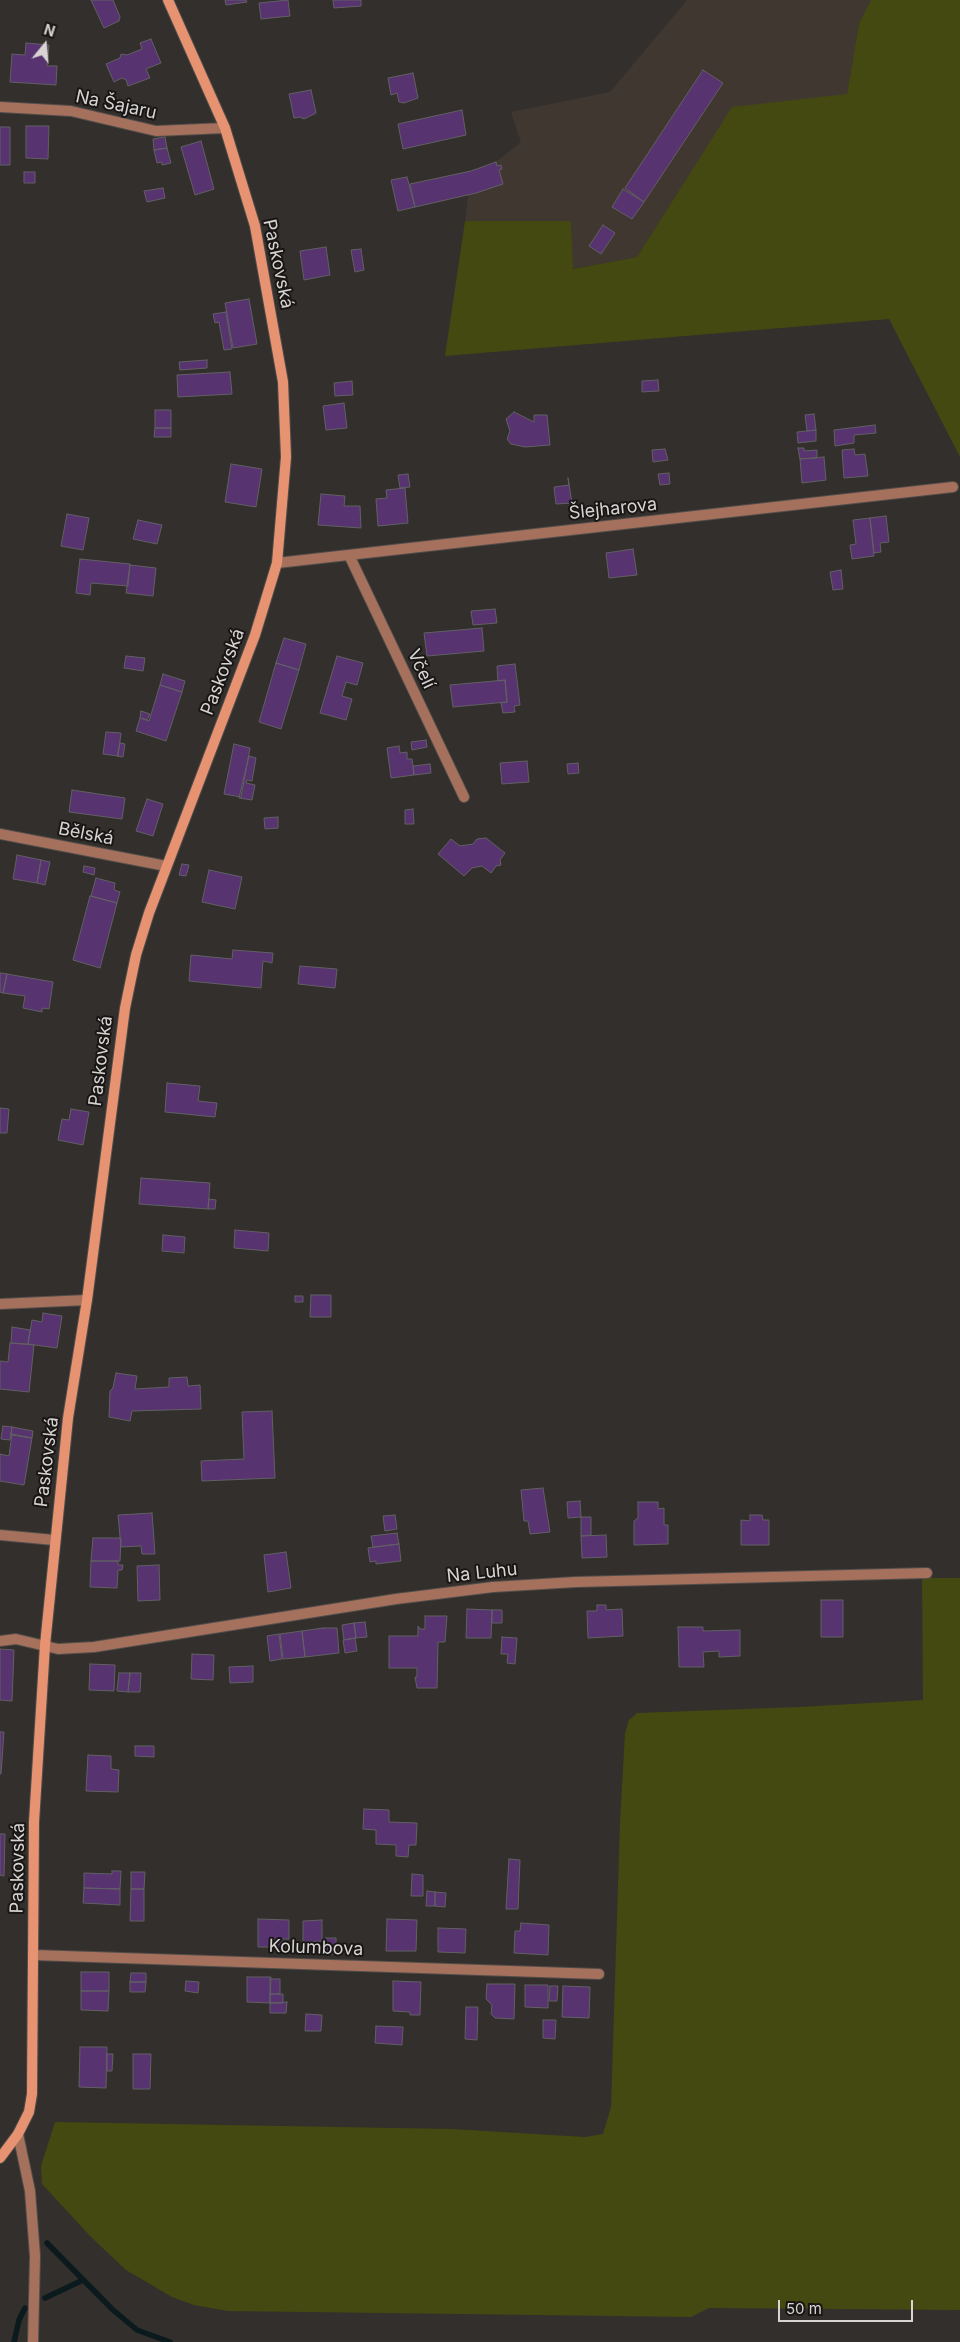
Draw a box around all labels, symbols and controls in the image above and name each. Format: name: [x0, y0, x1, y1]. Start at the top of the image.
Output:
north arrow: [20, 20, 70, 70]
text: N: [42, 20, 57, 40]
street label: Na Šajaru: [74, 86, 158, 124]
street label: Paskovská: [258, 217, 298, 311]
street label: Šlejharova: [568, 494, 658, 524]
street label: Paskovská: [197, 626, 249, 718]
street label: Včelí: [403, 646, 439, 692]
street label: Bělská: [56, 818, 116, 850]
street label: Paskovská: [85, 1015, 117, 1107]
street label: Paskovská: [31, 1416, 63, 1508]
street label: Na Luhu: [446, 1559, 518, 1587]
street label: Paskovská: [6, 1823, 30, 1913]
street label: Kolumbova: [268, 1936, 364, 1960]
scale bar: [780, 2290, 915, 2322]
text: 50 m: [786, 2299, 822, 2318]

